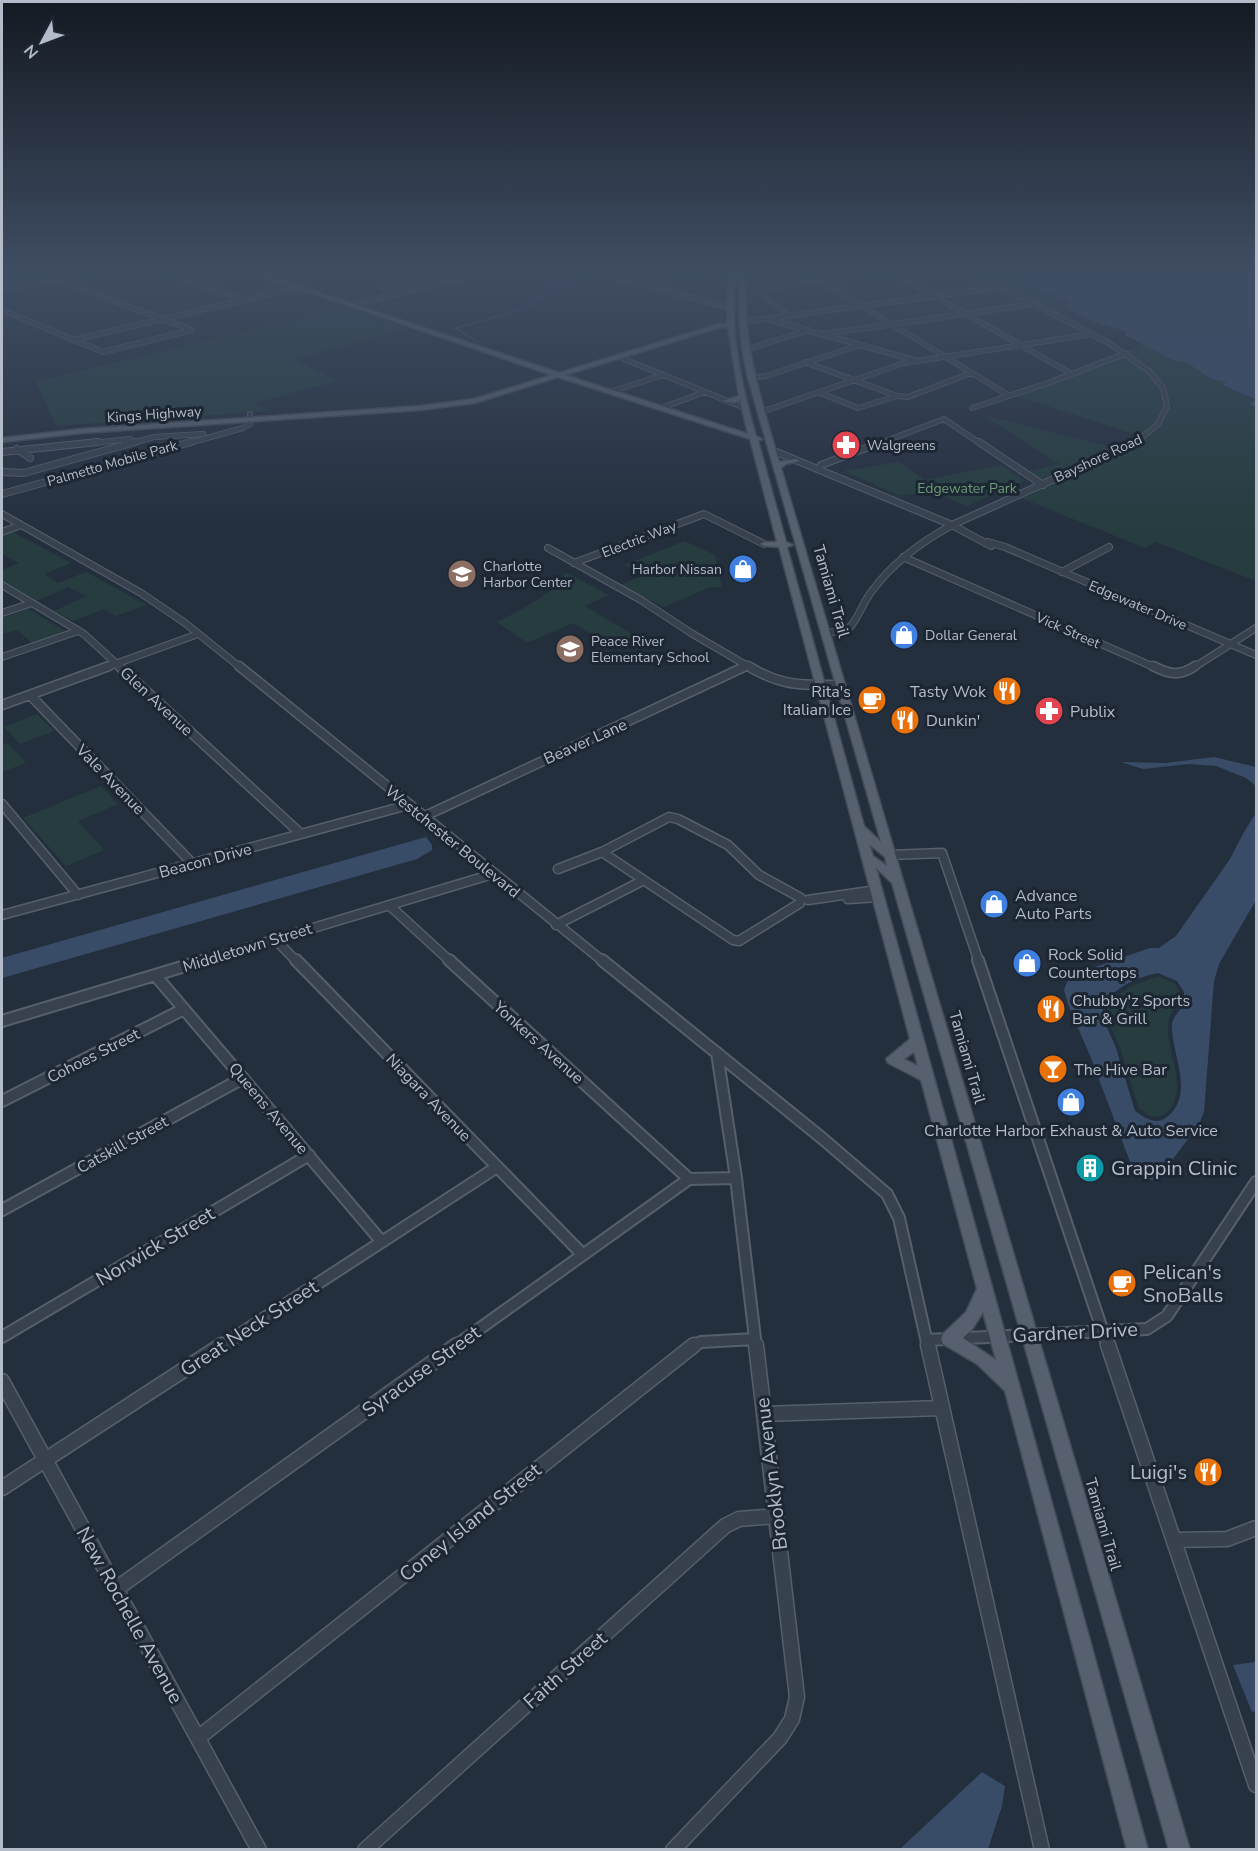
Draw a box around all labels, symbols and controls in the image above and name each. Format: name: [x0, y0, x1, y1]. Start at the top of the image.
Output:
north arrow: [12, 12, 72, 72]
text: N: [19, 39, 44, 63]
street label: Kings Highway: [106, 402, 203, 427]
pharmacy icon: Walgreens: [830, 429, 862, 461]
street label: Bayshore Road: [1051, 430, 1145, 487]
street label: Palmetto Mobile Park: [45, 436, 180, 491]
place label: Walgreens: [867, 436, 936, 455]
park label: Edgewater Park: [917, 479, 1018, 498]
street label: Electric Way: [599, 516, 680, 562]
street label: Tamiami Trail: [807, 542, 855, 640]
shop icon: Harbor Nissan: [727, 553, 759, 585]
place label: Charlotte Harbor Center: [483, 557, 572, 592]
school or university icon: Charlotte Harbor Center: [446, 558, 478, 590]
place label: Harbor Nissan: [632, 560, 722, 579]
street label: Edgewater Drive: [1086, 576, 1190, 635]
street label: Vick Street: [1032, 608, 1103, 653]
shop icon: Dollar General: [888, 619, 920, 651]
place label: Dollar General: [925, 626, 1018, 645]
place label: Peace River Elementary School: [591, 632, 710, 667]
school or university icon: Peace River Elementary School: [554, 633, 586, 665]
street label: Glen Avenue: [115, 662, 198, 741]
restaurant icon: Tasty Wok: [991, 675, 1023, 707]
place label: Rita's Italian Ice: [783, 681, 851, 721]
place label: Tasty Wok: [910, 681, 987, 703]
cafe icon: Rita's Italian Ice: [856, 684, 888, 716]
pharmacy icon: Publix: [1033, 695, 1065, 727]
place label: Publix: [1070, 701, 1116, 723]
restaurant icon: Dunkin': [889, 704, 921, 736]
place label: Dunkin': [926, 710, 980, 732]
street label: Beaver Lane: [540, 714, 631, 770]
street label: Vale Avenue: [70, 739, 150, 820]
street label: Westchester Boulevard: [380, 780, 525, 903]
street label: Beacon Drive: [156, 838, 254, 884]
place label: Advance Auto Parts: [1015, 885, 1092, 925]
shop icon: Advance Auto Parts: [978, 888, 1010, 920]
street label: Middletown Street: [180, 918, 315, 978]
place label: Rock Solid Countertops: [1048, 944, 1137, 984]
shop icon: Rock Solid Countertops: [1011, 947, 1043, 979]
place label: Chubby'z Sports Bar & Grill: [1072, 990, 1190, 1030]
restaurant icon: Chubby'z Sports Bar & Grill: [1035, 993, 1067, 1025]
street label: Yonkers Avenue: [488, 996, 588, 1089]
street label: Tamiami Trail: [943, 1008, 991, 1106]
street label: Cohoes Street: [43, 1023, 144, 1089]
street label: Niagara Avenue: [381, 1049, 476, 1147]
bar icon: The Hive Bar: [1037, 1053, 1069, 1085]
street label: Queens Avenue: [223, 1058, 313, 1159]
place label: The Hive Bar: [1074, 1059, 1167, 1081]
shop icon: Charlotte Harbor Exhaust & Auto Service: [1055, 1086, 1087, 1118]
street label: Catskill Street: [73, 1111, 172, 1179]
place label: Charlotte Harbor Exhaust & Auto Service: [924, 1120, 1218, 1142]
building icon: Grappin Clinic: [1074, 1152, 1106, 1184]
place label: Grappin Clinic: [1111, 1155, 1237, 1182]
street label: Norwick Street: [91, 1200, 221, 1293]
place label: Pelican's SnoBalls: [1143, 1259, 1223, 1309]
cafe icon: Pelican's SnoBalls: [1106, 1267, 1138, 1299]
street label: Great Neck Street: [175, 1273, 324, 1383]
street label: Gardner Drive: [1012, 1316, 1138, 1349]
street label: Syracuse Street: [357, 1319, 487, 1424]
street label: Brooklyn Avenue: [749, 1396, 794, 1552]
street label: Coney Island Street: [394, 1456, 548, 1588]
restaurant icon: Luigi's: [1192, 1456, 1224, 1488]
place label: Luigi's: [1130, 1459, 1187, 1486]
street label: Tamiami Trail: [1079, 1475, 1127, 1573]
street label: New Rochelle Avenue: [70, 1522, 189, 1709]
street label: Faith Street: [518, 1625, 614, 1715]

